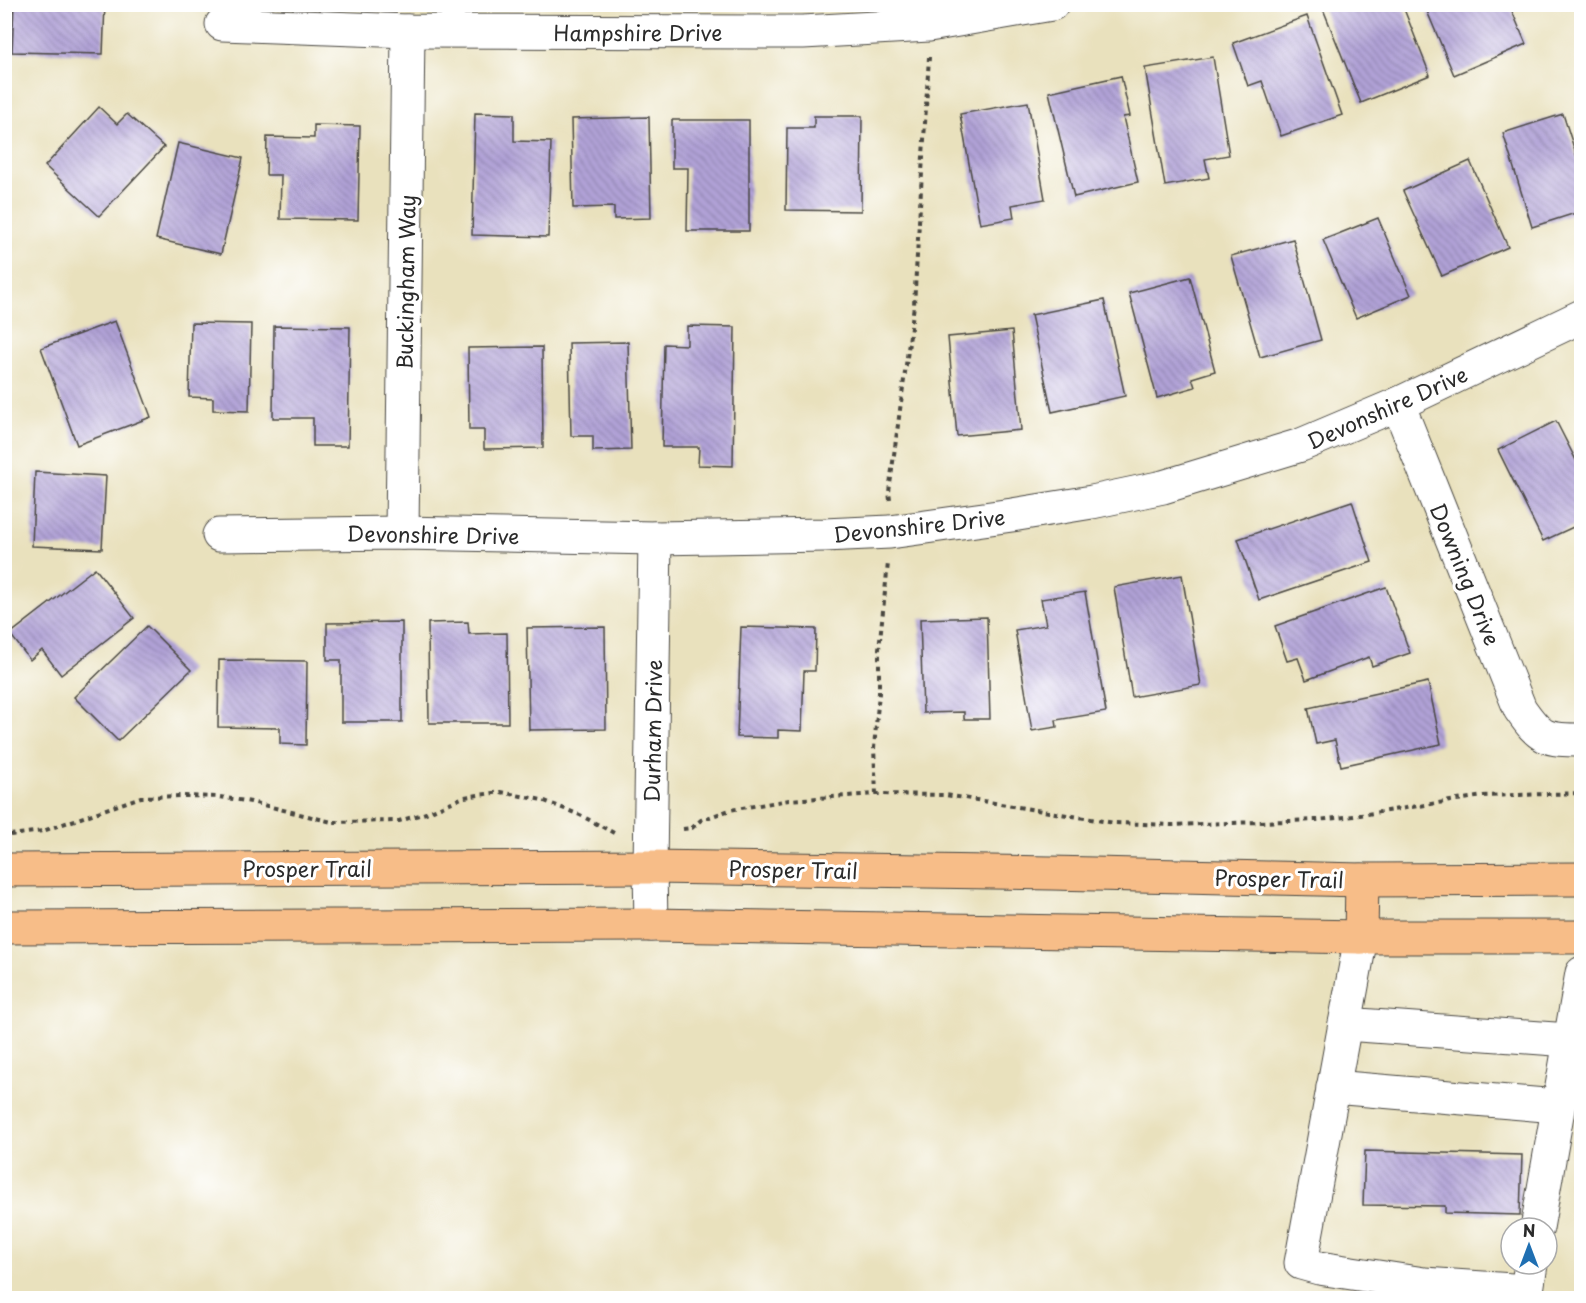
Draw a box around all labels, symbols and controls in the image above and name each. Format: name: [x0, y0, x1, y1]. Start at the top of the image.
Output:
street label: Hampshire Drive: [554, 16, 722, 48]
street label: Buckingham Way: [387, 194, 423, 370]
street label: Devonshire Drive: [1302, 357, 1472, 457]
street label: Downing Drive: [1423, 498, 1509, 650]
street label: Devonshire Drive: [832, 500, 1006, 550]
street label: Devonshire Drive: [346, 516, 520, 552]
street label: Durham Drive: [635, 659, 669, 803]
street label: Prosper Trail: [242, 852, 372, 884]
street label: Prosper Trail: [728, 852, 858, 886]
street label: Prosper Trail: [1214, 861, 1344, 895]
north arrow: [1499, 1216, 1559, 1276]
text: N: [1523, 1218, 1535, 1242]

